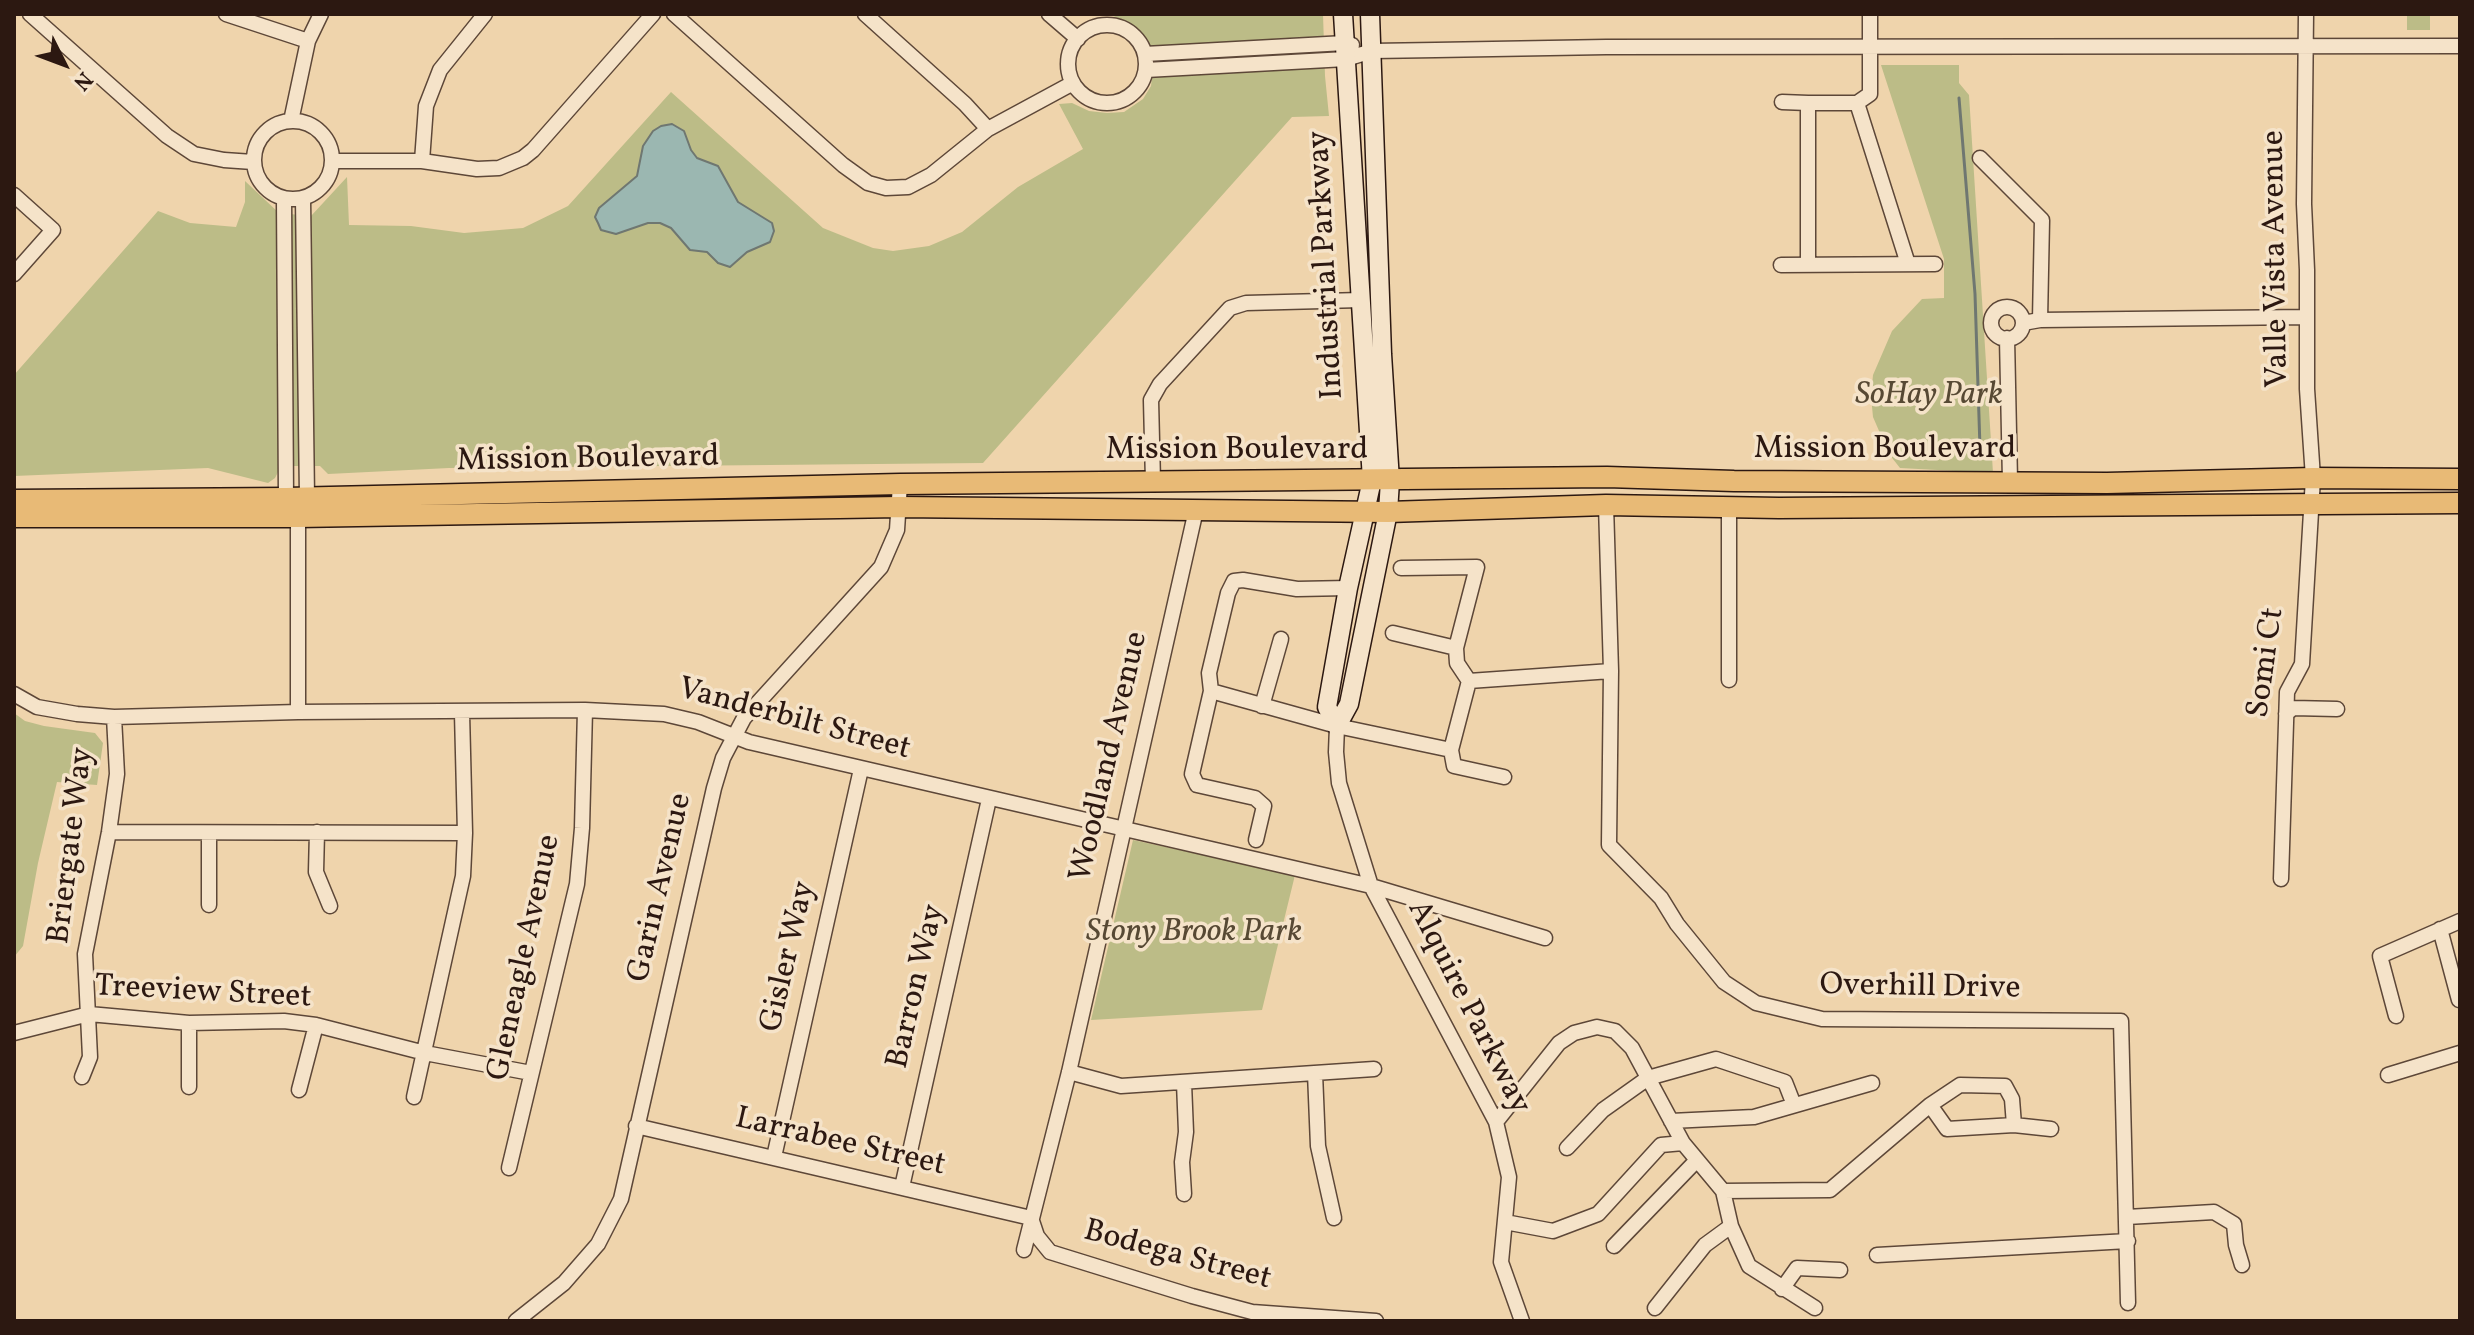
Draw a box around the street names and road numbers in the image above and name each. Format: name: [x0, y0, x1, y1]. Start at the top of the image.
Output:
street label: Industrial Parkway: [1302, 130, 1354, 400]
street label: Valle Vista Avenue: [2257, 130, 2299, 388]
street label: Mission Boulevard: [1754, 432, 2016, 470]
street label: Mission Boulevard: [1106, 433, 1368, 471]
street label: Mission Boulevard: [456, 440, 720, 482]
street label: Somi Ct: [2241, 605, 2295, 721]
street label: Woodland Avenue: [1064, 628, 1158, 886]
street label: Vanderbilt Street: [674, 672, 914, 770]
street label: Briergate Way: [42, 745, 104, 947]
street label: Garin Avenue: [622, 790, 702, 986]
street label: Gleneagle Avenue: [481, 831, 571, 1085]
street label: Gisler Way: [754, 878, 826, 1036]
street label: Alquire Parkway: [1397, 895, 1537, 1121]
street label: Barron Way: [880, 901, 956, 1073]
street label: Overhill Drive: [1819, 968, 2021, 1010]
street label: Treeview Street: [94, 969, 312, 1019]
street label: Larrabee Street: [731, 1101, 949, 1187]
street label: Bodega Street: [1079, 1214, 1275, 1300]

